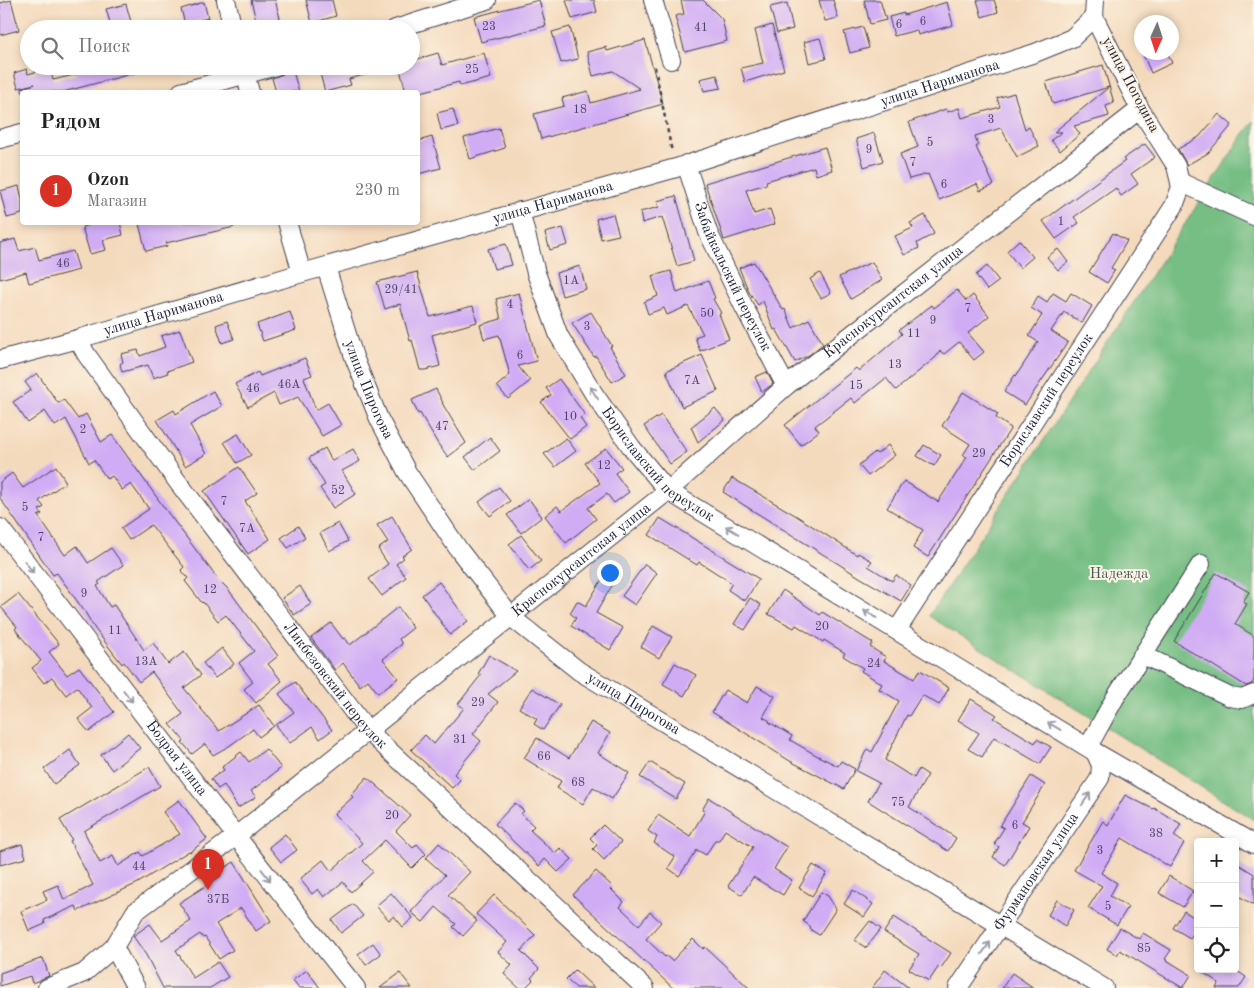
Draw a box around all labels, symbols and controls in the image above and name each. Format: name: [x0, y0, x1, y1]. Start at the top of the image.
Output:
north arrow: [1134, 15, 1179, 60]
house number: 6: [920, 16, 927, 28]
house number: 6: [896, 19, 903, 31]
search box: [20, 20, 420, 75]
house number: 23: [482, 21, 496, 33]
house number: 41: [694, 22, 708, 34]
icon: search: [38, 34, 66, 62]
street label: улица Погодина: [1099, 35, 1162, 136]
text: Поиск: [78, 38, 130, 57]
street label: улица Нариманова: [879, 57, 1002, 109]
house number: 25: [465, 63, 479, 76]
house number: 18: [573, 104, 587, 116]
text: Рядом: [40, 112, 101, 133]
house number: 3: [988, 114, 994, 126]
house number: 5: [927, 136, 934, 149]
house number: 9: [866, 144, 872, 156]
house number: 7: [910, 157, 916, 169]
text: Ozon: [87, 171, 129, 190]
street label: улица Нариманова: [491, 178, 615, 227]
house number: 6: [941, 179, 948, 191]
text: 1: [51, 183, 61, 199]
text: 230 m: [355, 183, 400, 199]
text: Магазин: [87, 194, 147, 210]
street label: Забайкальский переулок: [691, 200, 774, 354]
house number: 1: [1058, 216, 1064, 228]
street label: Краснокурсантская улица: [821, 242, 967, 361]
house number: 46: [56, 258, 70, 270]
house number: 1А: [563, 275, 579, 287]
house number: 29/41: [384, 284, 418, 296]
street label: улица Нариманова: [102, 289, 226, 339]
house number: 4: [507, 299, 514, 311]
house number: 7: [965, 303, 971, 315]
house number: 50: [700, 307, 714, 320]
house number: 9: [930, 315, 936, 327]
house number: 3: [584, 321, 590, 333]
house number: 11: [907, 328, 921, 340]
street label: Бориславский переулок: [998, 331, 1096, 470]
street label: улица Пирогова: [342, 338, 396, 442]
house number: 6: [517, 350, 524, 362]
house number: 13: [888, 359, 902, 371]
house number: 7А: [684, 375, 700, 387]
house number: 46А: [277, 379, 301, 391]
house number: 15: [849, 379, 863, 392]
house number: 46: [246, 383, 260, 395]
one-way arrow: [588, 386, 599, 400]
street label: Бориславский переулок: [598, 404, 717, 525]
house number: 10: [563, 411, 577, 423]
house number: 47: [435, 421, 449, 433]
house number: 2: [80, 424, 86, 436]
house number: 29: [972, 448, 986, 460]
house number: 12: [597, 460, 611, 472]
house number: 52: [331, 484, 345, 497]
house number: 7: [221, 496, 227, 508]
street label: Краснокурсантская улица: [509, 500, 654, 620]
house number: 5: [22, 501, 29, 514]
house number: 7А: [239, 523, 255, 535]
one-way arrow: [725, 524, 739, 534]
house number: 7: [38, 532, 44, 544]
one-way arrow: [24, 560, 35, 573]
your location: [597, 560, 623, 586]
park label: Надежда: [1089, 567, 1149, 582]
house number: 12: [203, 584, 217, 596]
house number: 9: [81, 588, 87, 600]
one-way arrow: [864, 609, 878, 619]
street label: Ликбезовский переулок: [281, 620, 390, 752]
house number: 20: [815, 621, 829, 633]
house number: 11: [108, 625, 122, 637]
house number: 13А: [134, 656, 158, 668]
house number: 24: [867, 658, 881, 670]
street label: улица Пирогова: [584, 670, 683, 738]
one-way arrow: [123, 689, 134, 702]
house number: 29: [471, 697, 485, 709]
street label: Бодрая улица: [143, 718, 210, 799]
one-way arrow: [1047, 721, 1061, 731]
house number: 31: [453, 734, 467, 746]
house number: 66: [537, 751, 551, 763]
house number: 68: [571, 777, 585, 789]
one-way arrow: [1081, 792, 1091, 806]
house number: 75: [891, 796, 905, 809]
house number: 20: [385, 810, 399, 822]
street label: Фурмановская улица: [991, 810, 1082, 934]
house number: 6: [1012, 820, 1019, 832]
house number: 38: [1149, 828, 1163, 840]
map controls: [1194, 838, 1239, 973]
button: +: [1194, 838, 1239, 883]
house number: 3: [1097, 845, 1103, 857]
pin: 1: [192, 849, 224, 890]
house number: 44: [132, 861, 146, 873]
one-way arrow: [261, 868, 272, 881]
button: −: [1194, 883, 1239, 928]
house number: 37Б: [207, 894, 229, 906]
house number: 5: [1105, 900, 1112, 913]
button: locate: [1194, 928, 1239, 973]
one-way arrow: [981, 941, 991, 955]
house number: 85: [1137, 942, 1151, 955]

